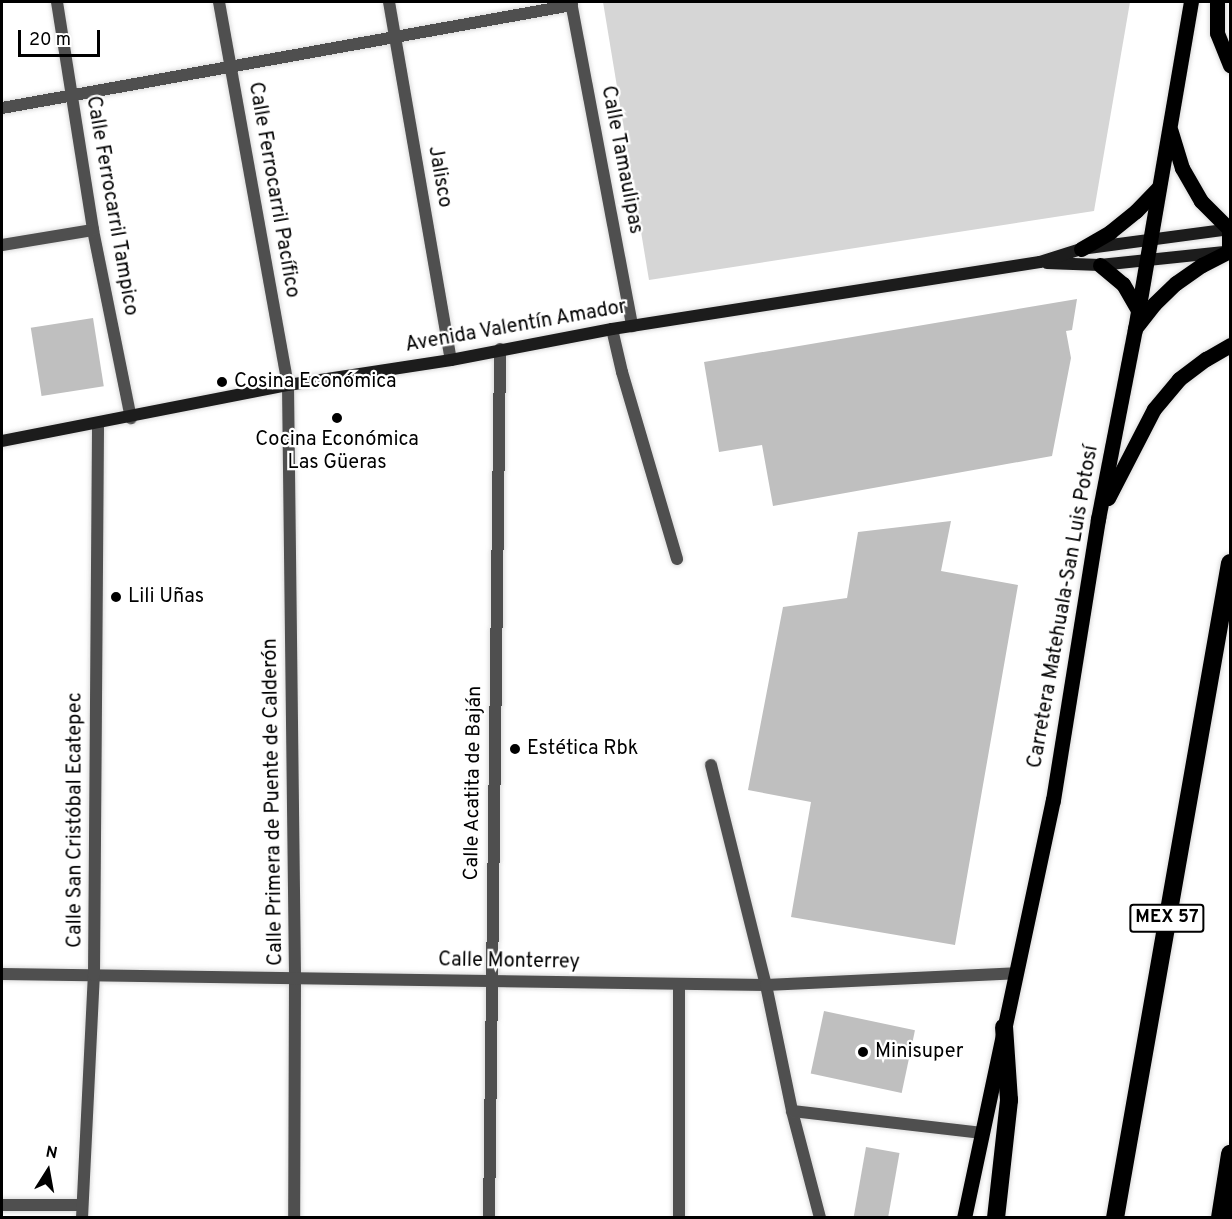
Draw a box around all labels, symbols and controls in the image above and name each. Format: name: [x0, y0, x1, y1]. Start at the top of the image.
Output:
scale bar: [21, 18, 104, 56]
text: 20 m: [29, 29, 71, 52]
street label: Calle Ferrocarril Pacífico: [242, 80, 304, 300]
street label: Calle Tamaulipas: [595, 84, 647, 236]
street label: Calle Ferrocarril Tampico: [80, 94, 142, 318]
street label: Jalisco: [422, 144, 456, 210]
street label: Avenida Valentín Amador: [403, 296, 629, 358]
place label: Cosina Económica: [234, 370, 397, 394]
marker: Cosina Económica: [215, 375, 229, 389]
marker: Cocina Económica Las Güeras: [330, 411, 344, 425]
place label: Cocina Económica Las Güeras: [255, 428, 419, 475]
street label: Carretera Matehuala-San Luis Potosí: [1024, 444, 1104, 770]
place label: Lili Uñas: [128, 585, 204, 609]
marker: Lili Uñas: [109, 590, 123, 604]
street label: Calle Primera de Puente de Calderón: [259, 638, 289, 966]
street label: Calle Acatita de Baján: [460, 685, 488, 881]
street label: Calle San Cristóbal Ecatepec: [64, 692, 88, 948]
place label: Estética Rbk: [527, 737, 638, 761]
marker: Estética Rbk: [508, 742, 522, 756]
road number: MEX 57: [1128, 903, 1206, 933]
street label: Calle Monterrey: [438, 949, 580, 975]
place label: Minisuper: [875, 1040, 963, 1064]
marker: Minisuper: [856, 1045, 870, 1059]
north arrow: [18, 1141, 78, 1201]
text: N: [44, 1142, 59, 1164]

